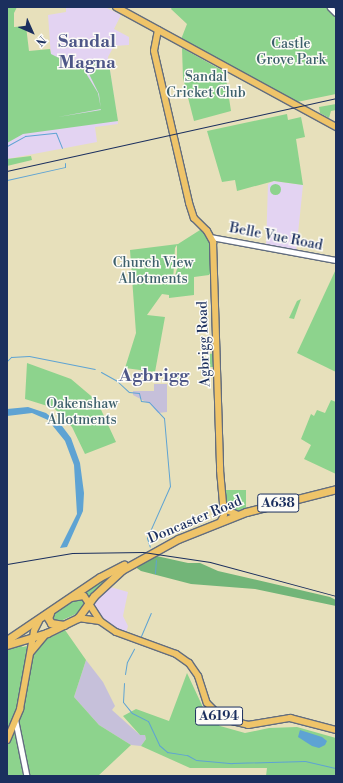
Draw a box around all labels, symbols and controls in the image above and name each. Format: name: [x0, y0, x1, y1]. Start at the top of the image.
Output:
north arrow: [12, 12, 52, 52]
text: N: [32, 32, 49, 49]
district label: Sandal Magna: [58, 32, 116, 74]
park label: Castle Grove Park: [256, 36, 326, 68]
park label: Sandal Cricket Club: [166, 69, 246, 102]
street label: Belle Vue Road: [228, 220, 324, 254]
park label: Church View Allotments: [113, 255, 193, 288]
street label: Agbrigg Road: [194, 301, 214, 387]
district label: Agbrigg: [119, 365, 189, 387]
park label: Oakenshaw Allotments: [46, 396, 118, 428]
road number: A638: [257, 492, 299, 514]
street label: Doncaster Road: [145, 493, 245, 547]
road number: A6194: [195, 705, 243, 727]

